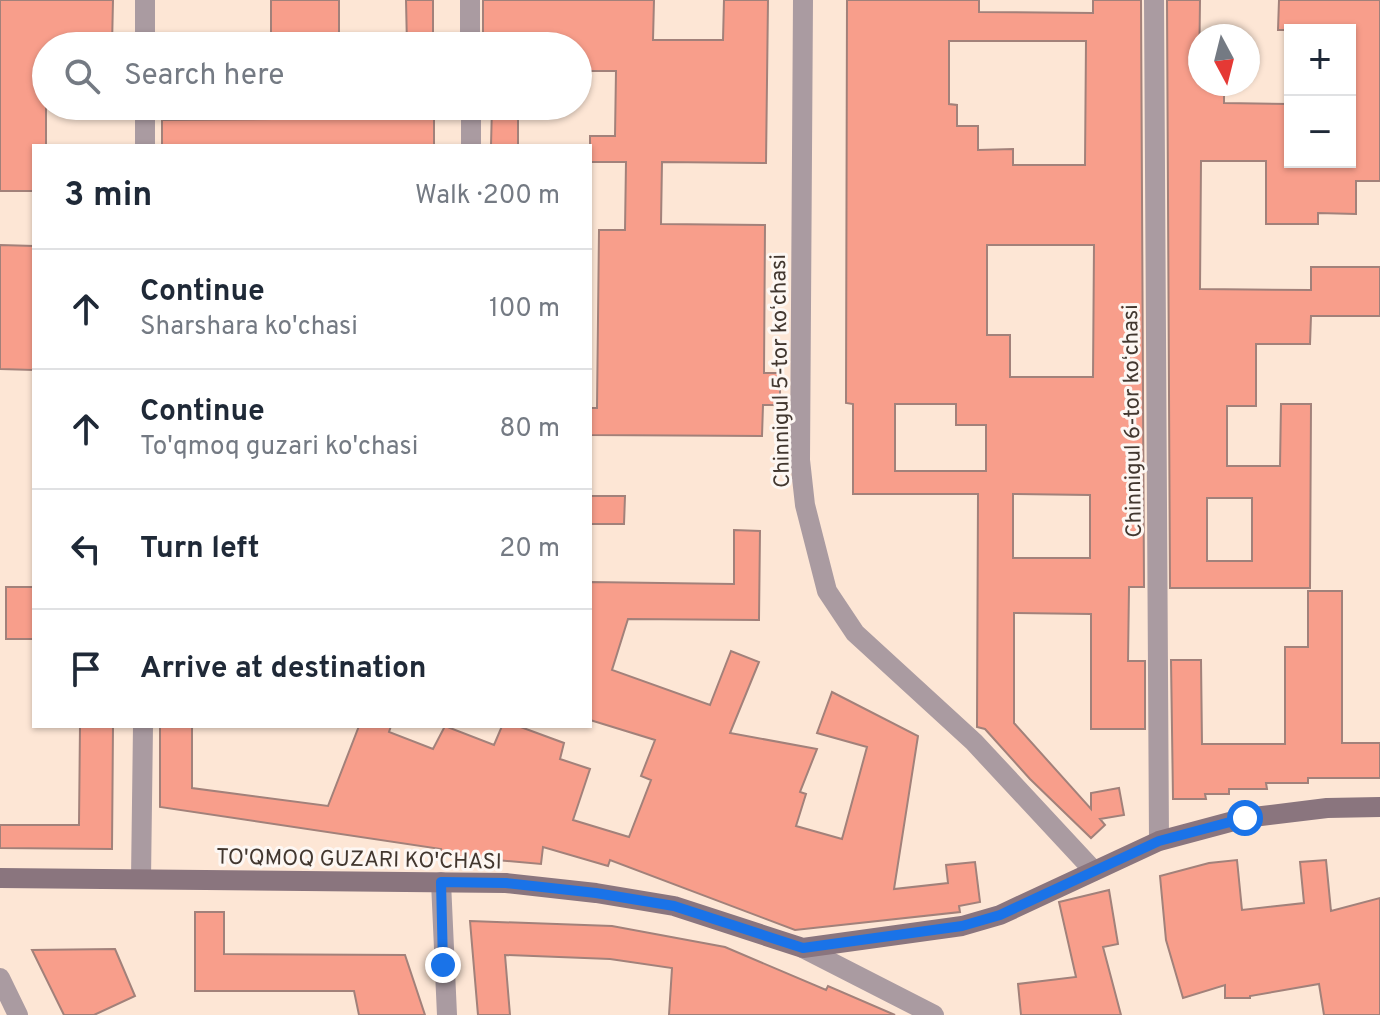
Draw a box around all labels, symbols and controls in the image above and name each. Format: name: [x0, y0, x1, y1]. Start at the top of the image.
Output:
north arrow: [1188, 24, 1260, 96]
map controls: [1284, 24, 1356, 168]
button: +: [1284, 24, 1356, 96]
search box: [32, 32, 592, 120]
icon: search: [60, 54, 104, 98]
text: Search here: [124, 58, 284, 95]
button: −: [1284, 96, 1356, 168]
text: 3 min: [64, 175, 152, 218]
text: Walk · 200 m: [415, 180, 560, 213]
street label: Chinnigul 5-tor koʻchasi: [766, 254, 797, 488]
text: Continue: [140, 274, 265, 311]
icon: ahead: [64, 287, 108, 331]
text: 100 m: [489, 293, 560, 326]
street label: Chinnigul 6-tor koʻchasi: [1118, 304, 1149, 538]
text: Sharshara ko'chasi: [140, 311, 358, 344]
text: Continue: [140, 394, 265, 431]
icon: ahead: [64, 407, 108, 451]
text: 80 m: [500, 413, 560, 446]
text: To'qmoq guzari ko'chasi: [140, 431, 418, 464]
icon: left: [64, 527, 108, 571]
text: Turn left: [140, 531, 260, 568]
text: 20 m: [499, 533, 560, 566]
icon: arrive: [64, 647, 108, 691]
text: Arrive at destination: [140, 651, 426, 688]
route start: [1227, 800, 1263, 836]
street label: TO'QMOQ GUZARI KO'CHASI: [216, 845, 502, 876]
route end: [425, 947, 461, 983]

